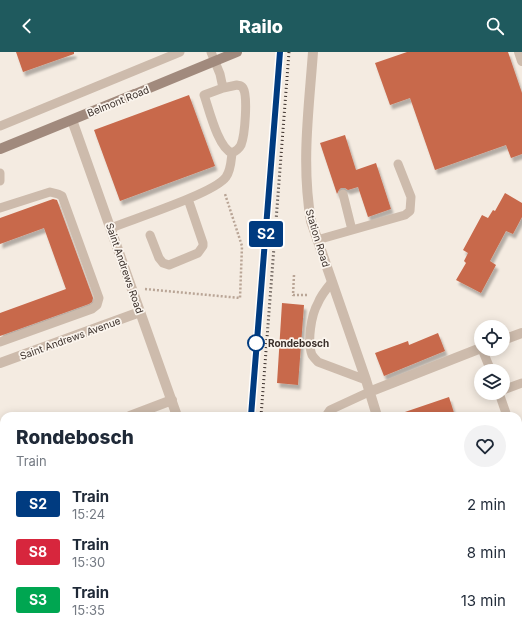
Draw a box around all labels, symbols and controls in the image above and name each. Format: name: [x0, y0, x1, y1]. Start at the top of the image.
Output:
icon: back: [16, 15, 38, 37]
icon: search: [484, 15, 506, 37]
text: Railo: [239, 16, 283, 37]
street label: Belmont Road: [85, 83, 151, 119]
street label: Station Road: [304, 208, 332, 268]
street label: Saint Andrews Road: [104, 221, 146, 315]
line badge: S2: [248, 221, 284, 247]
text: S2: [257, 225, 275, 242]
street label: Saint Andrews Avenue: [18, 314, 122, 362]
map controls: [474, 320, 510, 400]
button: locate: [474, 320, 510, 356]
marker: Rondebosch: [247, 334, 265, 352]
place label: Rondebosch: [268, 337, 329, 349]
button: layers: [474, 364, 510, 400]
button: heart: [464, 425, 506, 467]
text: Rondebosch: [16, 426, 134, 449]
text: Train: [16, 453, 47, 469]
text: Train: [72, 487, 109, 506]
text: S2: [29, 495, 47, 512]
text: 2 min: [467, 495, 506, 514]
text: 15:24: [72, 506, 105, 522]
text: Train: [72, 535, 109, 554]
text: S8: [29, 543, 47, 560]
text: 8 min: [467, 543, 506, 562]
text: 15:30: [72, 554, 105, 570]
text: Train: [72, 583, 109, 602]
text: S3: [29, 591, 47, 608]
text: 13 min: [461, 591, 506, 610]
text: 15:35: [72, 602, 105, 618]

